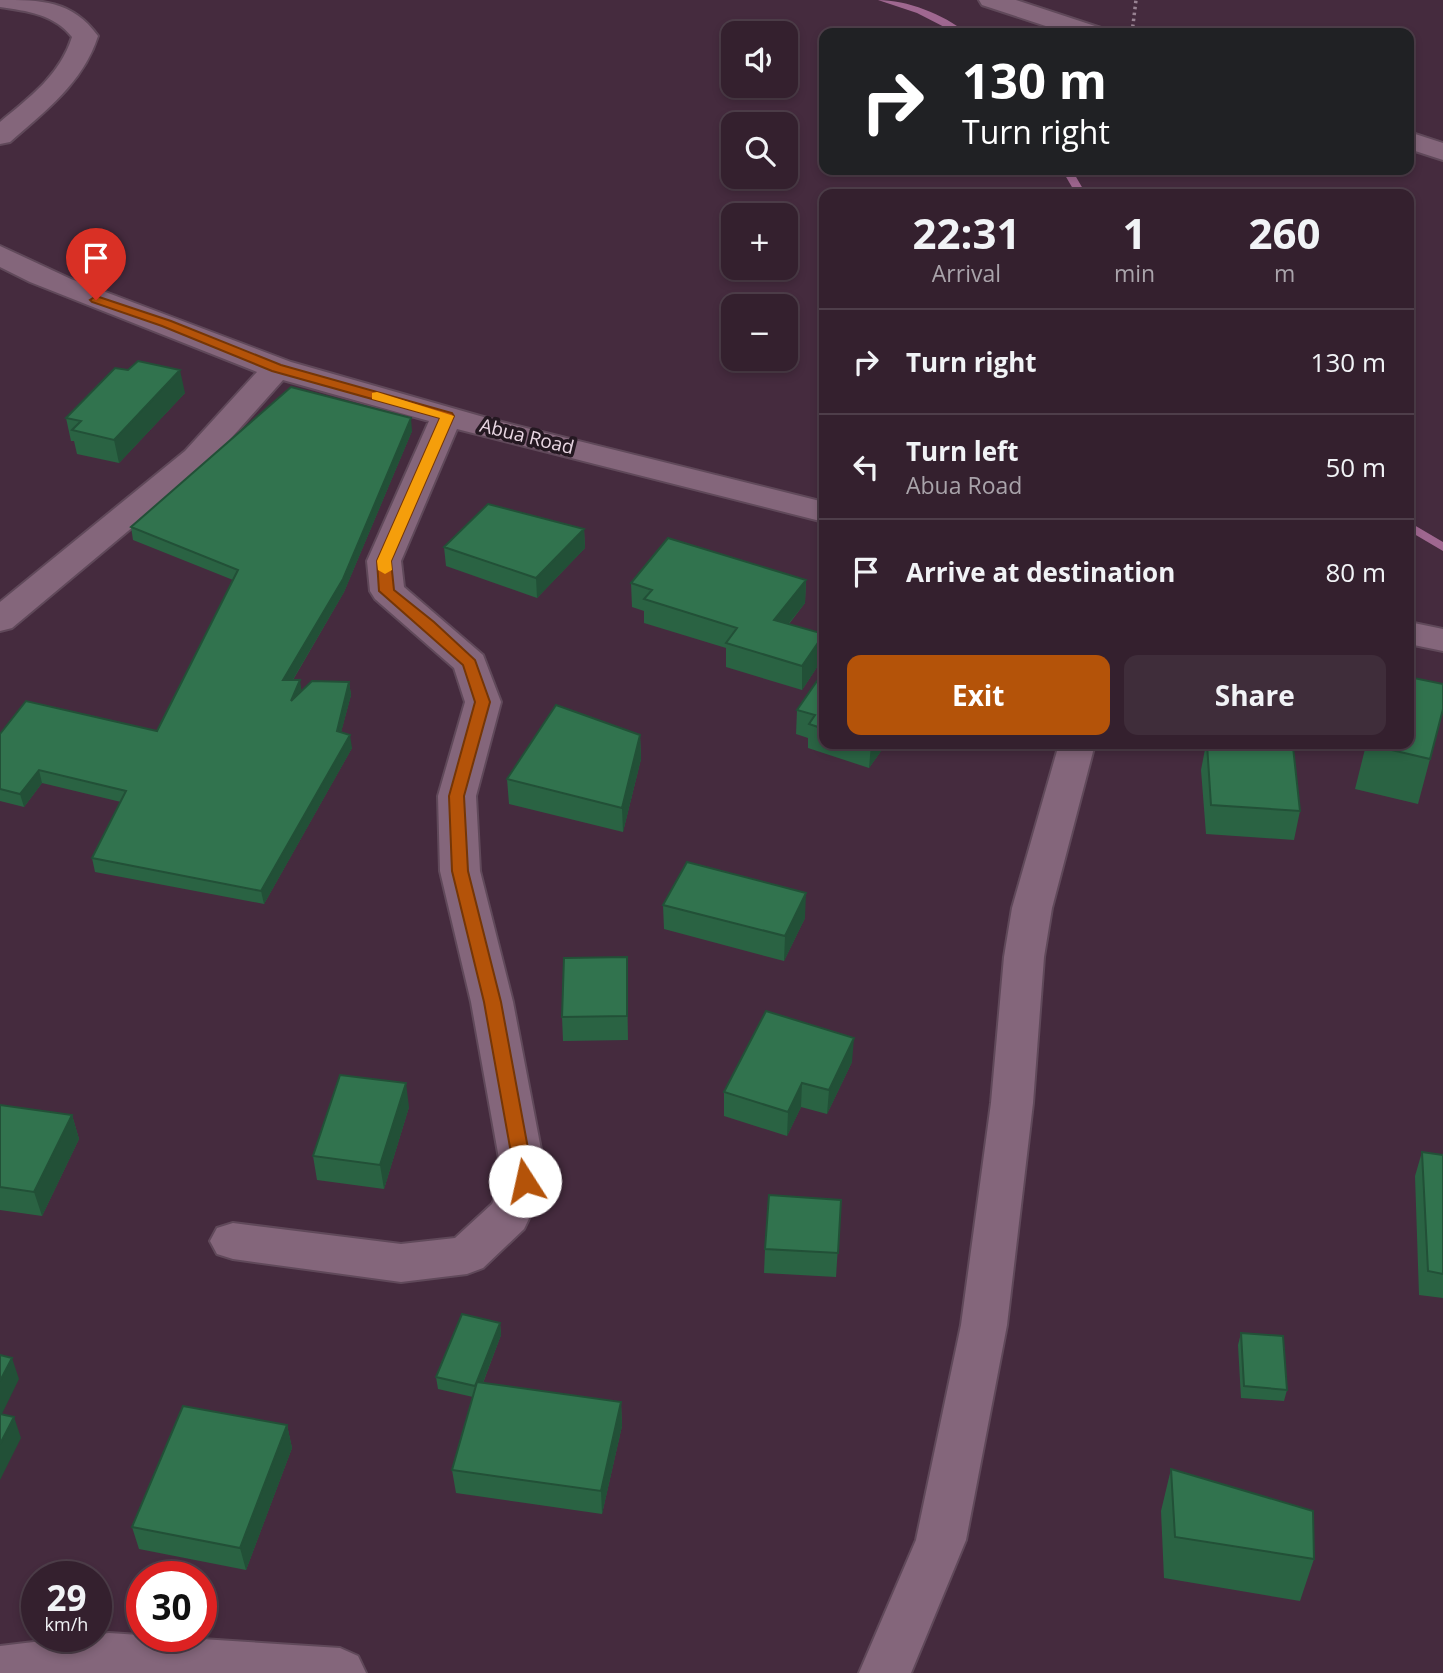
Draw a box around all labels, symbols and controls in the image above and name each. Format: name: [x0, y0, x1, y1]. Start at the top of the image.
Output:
map controls: [721, 21, 798, 371]
button: sound: [721, 21, 798, 98]
text: 130 m: [962, 47, 1107, 113]
icon: right: [847, 56, 938, 147]
text: Turn right: [962, 110, 1110, 153]
button: search: [721, 112, 798, 189]
button: +: [721, 203, 798, 280]
text: 22:31: [912, 204, 1020, 261]
text: 1: [1122, 204, 1147, 261]
text: 260: [1249, 204, 1321, 261]
pin: [66, 228, 126, 300]
icon: arrive: [77, 239, 115, 277]
text: Arrival: [932, 257, 1001, 289]
text: min: [1114, 257, 1155, 289]
text: m: [1274, 257, 1295, 289]
button: −: [721, 294, 798, 371]
icon: right: [847, 343, 885, 381]
text: Turn right: [906, 344, 1037, 380]
text: 130 m: [1311, 344, 1386, 380]
street label: Abua Road: [477, 412, 577, 460]
text: Turn left: [906, 433, 1018, 469]
icon: left: [847, 448, 885, 486]
text: 50 m: [1325, 449, 1386, 485]
text: Abua Road: [906, 469, 1022, 501]
icon: arrive: [847, 553, 885, 591]
text: Arrive at destination: [906, 554, 1175, 590]
text: 80 m: [1325, 554, 1386, 590]
button: Exit: [847, 655, 1110, 735]
button: Share: [1124, 655, 1386, 735]
position arrow: [488, 1144, 562, 1218]
speed limit sign: 30: [126, 1561, 217, 1652]
text: 29: [46, 1574, 87, 1621]
text: km/h: [45, 1612, 88, 1636]

